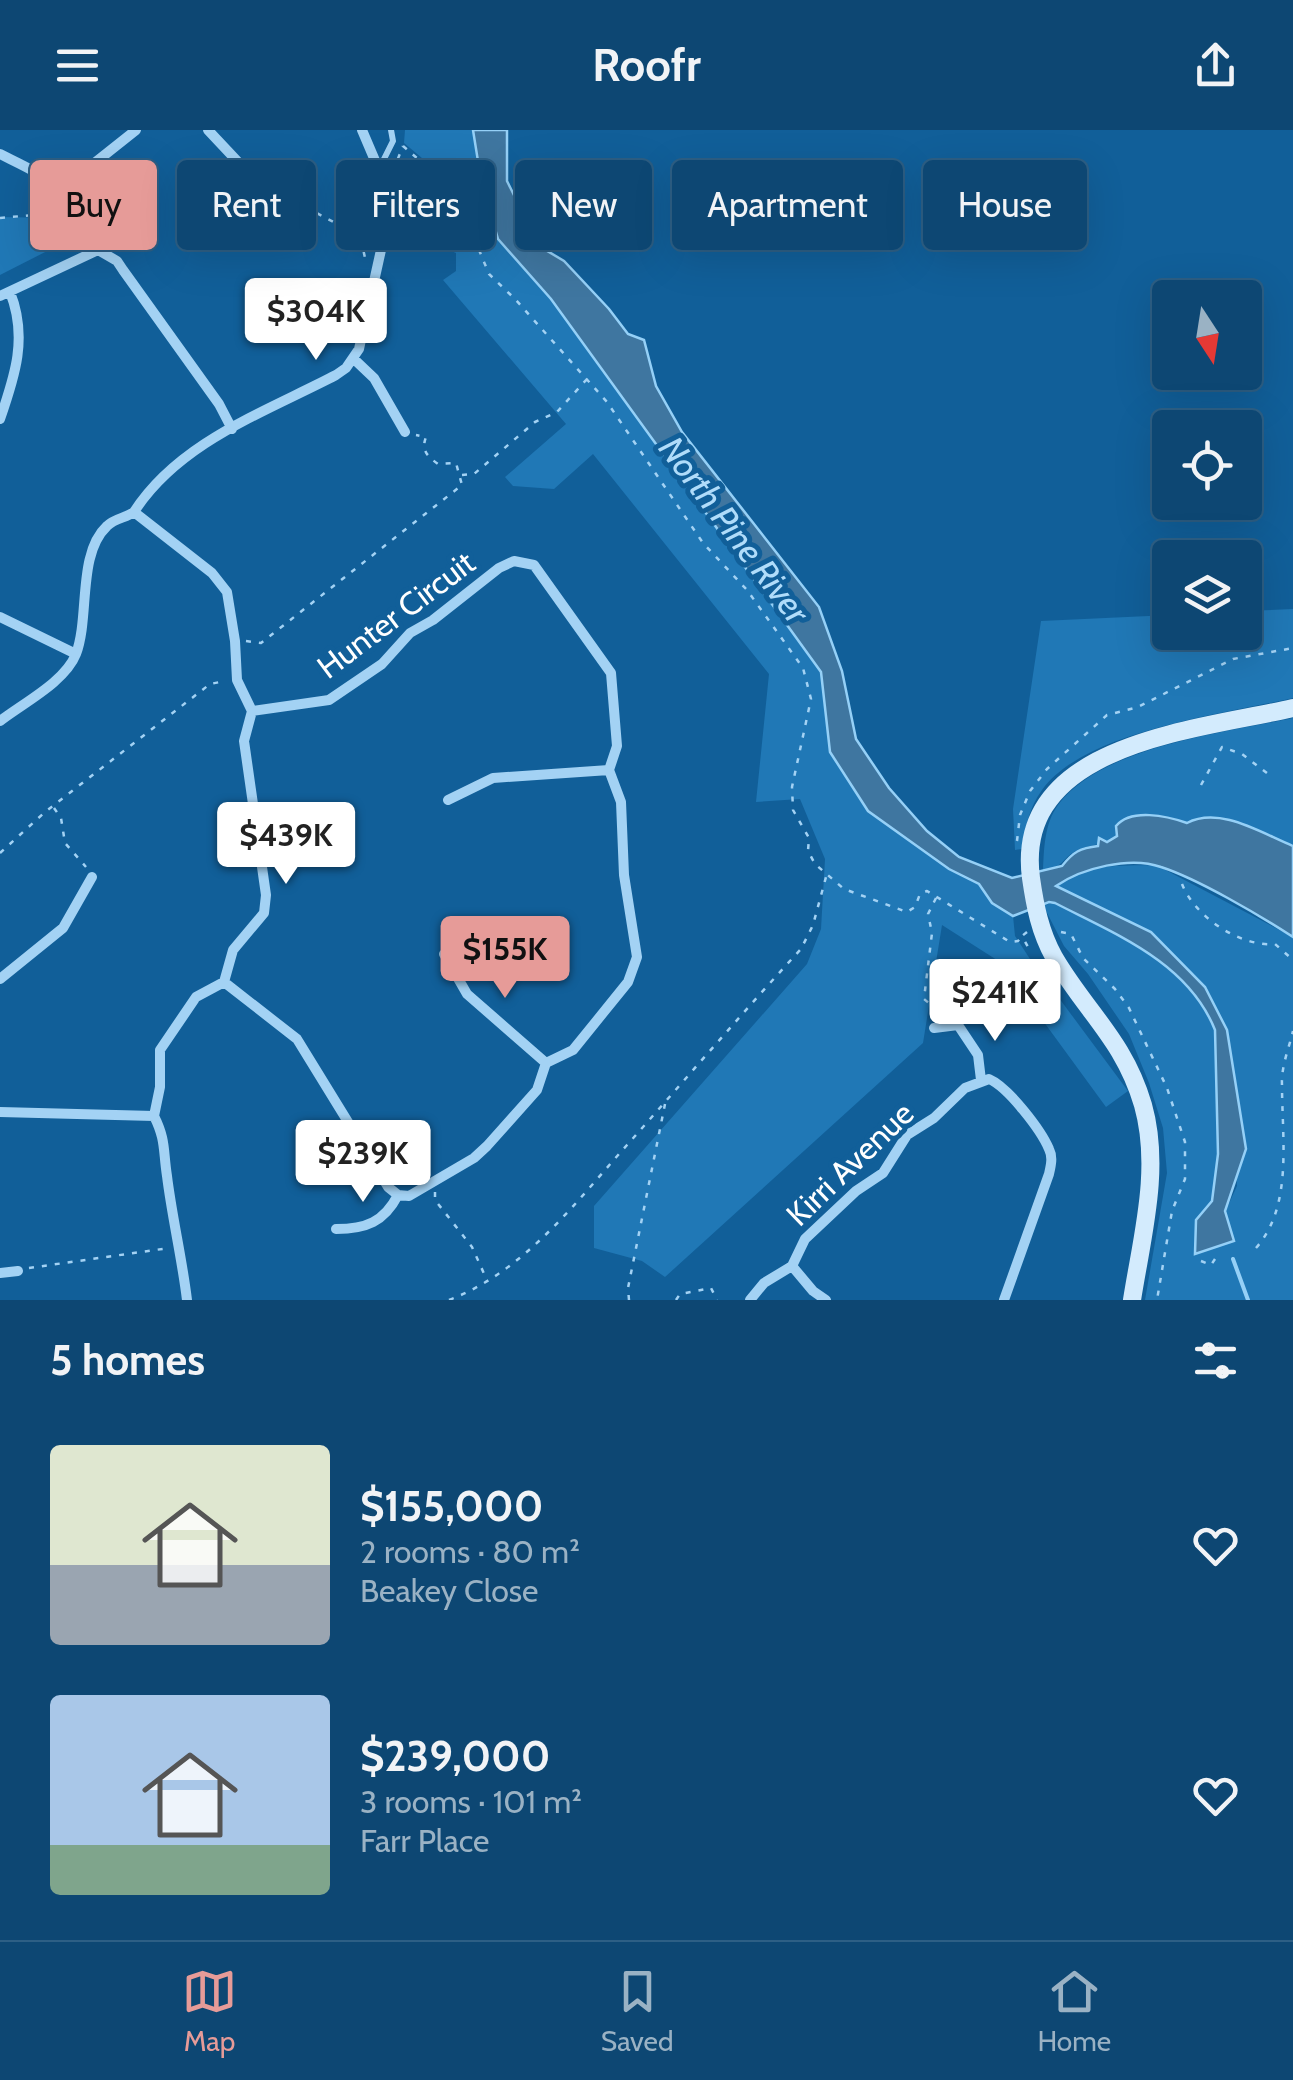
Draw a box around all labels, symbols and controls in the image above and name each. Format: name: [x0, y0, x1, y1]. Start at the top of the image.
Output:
icon: menu: [50, 38, 105, 93]
text: Roofr: [592, 38, 701, 92]
icon: share: [1188, 38, 1243, 93]
chip: Buy: [30, 160, 157, 250]
chip: Rent: [177, 160, 316, 250]
chip: Filters: [336, 160, 495, 250]
chip: New: [515, 160, 652, 250]
chip: Apartment: [672, 160, 903, 250]
chip: House: [923, 160, 1087, 250]
pin: $304K: [246, 278, 386, 363]
north arrow: [1152, 280, 1262, 390]
map controls: [1152, 280, 1262, 650]
text: $304K: [267, 291, 365, 330]
button: locate: [1152, 410, 1262, 520]
water label: North Pine River: [650, 428, 819, 633]
button: layers: [1152, 540, 1262, 650]
street label: Hunter Circuit: [309, 543, 482, 686]
pin: $439K: [216, 802, 356, 887]
text: $439K: [239, 815, 333, 854]
pin: $155K: [435, 916, 575, 1001]
text: $155K: [463, 929, 547, 968]
pin: $241K: [925, 959, 1065, 1044]
text: $241K: [952, 972, 1038, 1011]
street label: Kirri Avenue: [778, 1094, 921, 1234]
pin: $239K: [293, 1120, 433, 1205]
text: $239K: [318, 1133, 408, 1172]
icon: filters: [1188, 1333, 1243, 1388]
text: 5 homes: [50, 1334, 205, 1386]
text: $155,000: [360, 1480, 543, 1532]
icon: home: [130, 1485, 250, 1605]
icon: heart: [1188, 1518, 1243, 1573]
text: 2 rooms · 80 m²: [360, 1532, 580, 1571]
text: Beakey Close: [360, 1571, 538, 1610]
text: $239,000: [360, 1730, 550, 1782]
icon: home: [130, 1735, 250, 1855]
icon: heart: [1188, 1768, 1243, 1823]
text: 3 rooms · 101 m²: [360, 1782, 582, 1821]
text: Farr Place: [360, 1821, 489, 1860]
tab: Map: [182, 1964, 237, 2058]
tab: Saved: [601, 1964, 674, 2058]
tab: Home: [1037, 1964, 1111, 2058]

